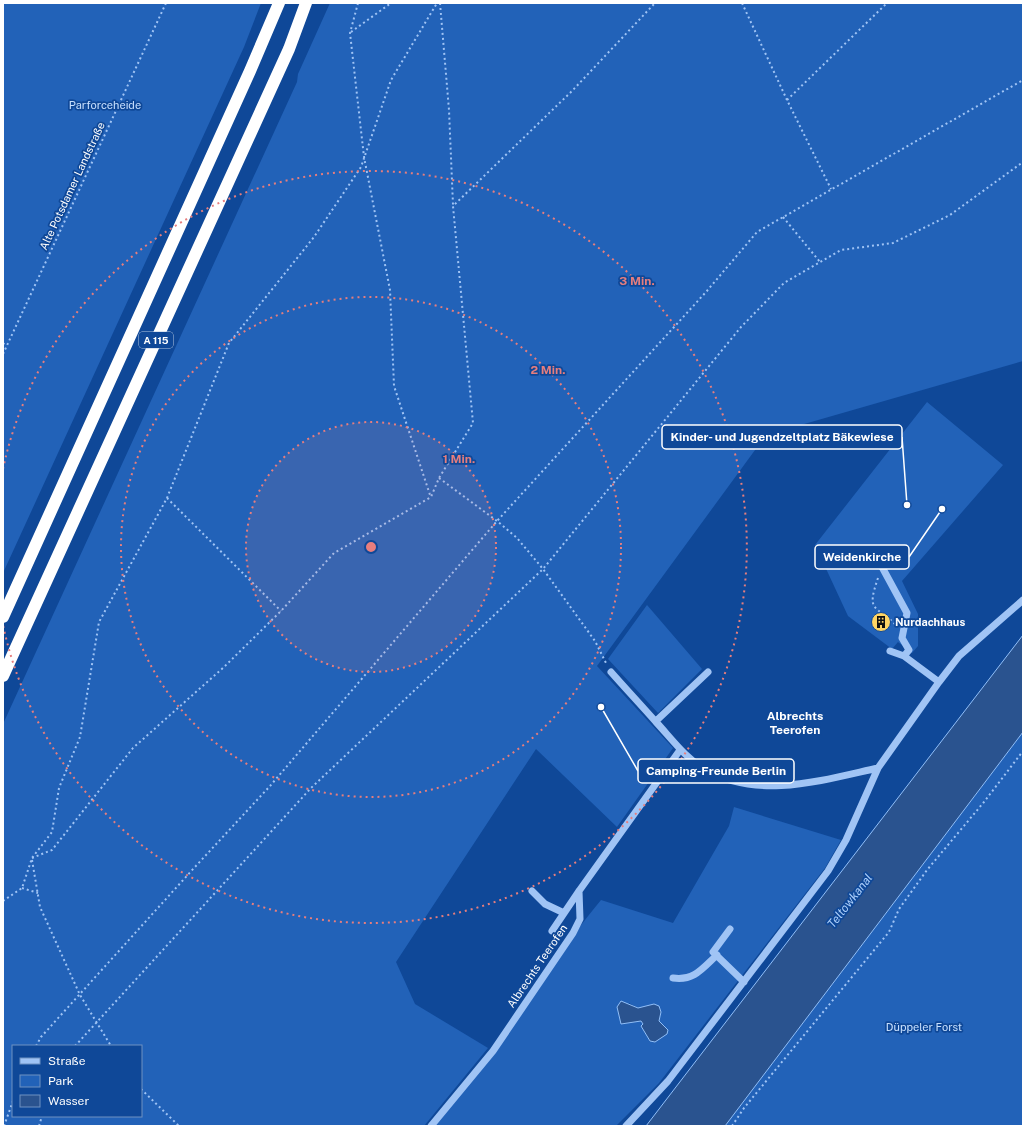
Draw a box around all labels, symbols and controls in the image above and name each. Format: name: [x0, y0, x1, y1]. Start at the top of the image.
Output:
park label: Parforceheide: [69, 99, 141, 111]
street label: Alte Potsdamer Landstraße: [37, 120, 107, 252]
text: 3 Min.: [619, 274, 655, 288]
road number: A 115: [139, 332, 173, 348]
text: 2 Min.: [531, 363, 565, 377]
callout: Kinder- und Jugendzeltplatz Bäkewiese: [662, 425, 902, 449]
text: Kinder- und Jugendzeltplatz Bäkewiese: [670, 430, 894, 444]
text: 1 Min.: [443, 452, 475, 466]
centre of rings: [364, 540, 378, 554]
callout: Weidenkirche: [815, 545, 909, 569]
text: Weidenkirche: [823, 550, 901, 564]
building icon: Nurdachhaus: [870, 611, 892, 633]
place label: Nurdachhaus: [895, 616, 965, 628]
district label: Albrechts Teerofen: [767, 709, 823, 737]
callout: Camping-Freunde Berlin: [638, 759, 794, 783]
text: Camping-Freunde Berlin: [646, 764, 786, 778]
water label: Teltowkanal: [825, 871, 875, 931]
street label: Albrechts Teerofen: [505, 922, 569, 1010]
park label: Düppeler Forst: [886, 1021, 962, 1033]
legend: [12, 1045, 142, 1117]
text: Straße: [48, 1054, 86, 1068]
text: Park: [48, 1074, 74, 1088]
text: Wasser: [48, 1094, 89, 1108]

